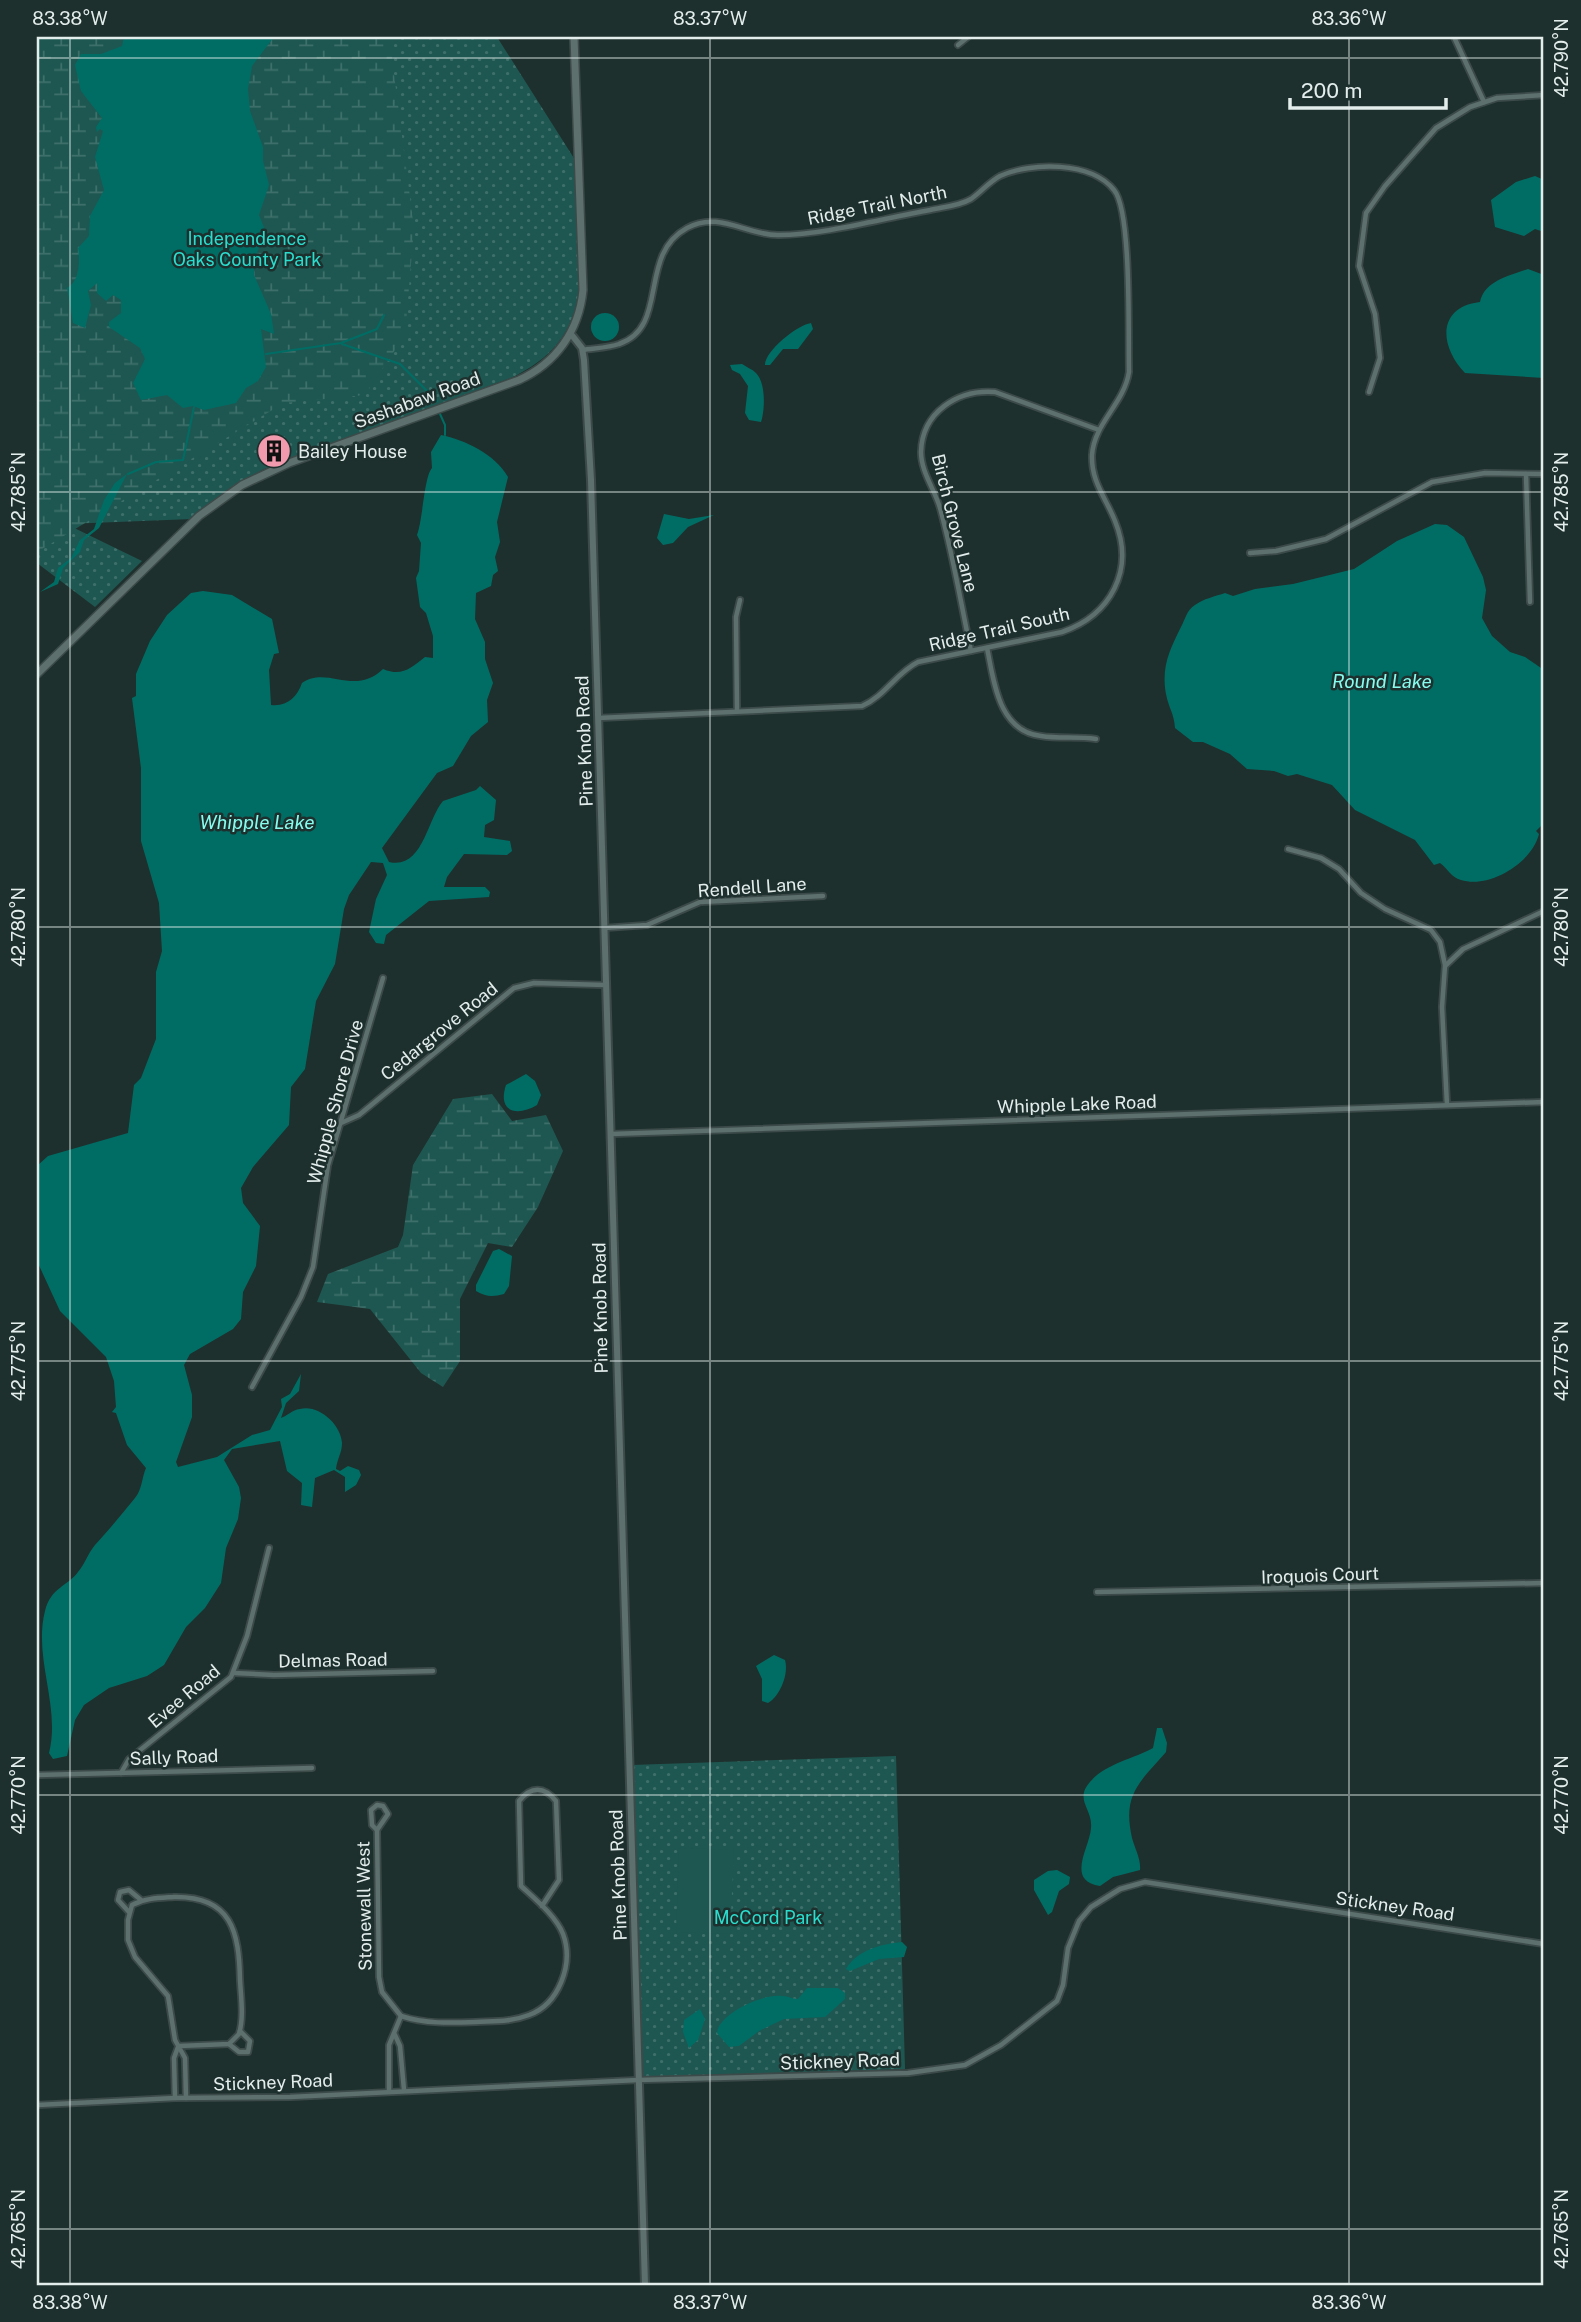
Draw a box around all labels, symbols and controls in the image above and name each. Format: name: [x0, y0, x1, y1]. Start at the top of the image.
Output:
text: 83.38°W: [32, 8, 108, 29]
text: 83.37°W: [673, 8, 747, 29]
text: 83.36°W: [1312, 8, 1386, 29]
text: 42.790°N: [1551, 18, 1572, 98]
scale bar: [1290, 66, 1446, 110]
text: 200 m: [1301, 78, 1362, 103]
street label: Ridge Trail North: [806, 181, 948, 229]
park label: Independence Oaks County Park: [173, 228, 321, 270]
street label: Sashabaw Road: [351, 367, 483, 433]
building icon: Bailey House: [255, 432, 293, 470]
place label: Bailey House: [298, 441, 407, 462]
text: 42.785°N: [8, 452, 29, 532]
street label: Birch Grove Lane: [928, 452, 982, 594]
text: 42.785°N: [1551, 452, 1572, 532]
street label: Ridge Trail South: [927, 603, 1071, 655]
water label: Round Lake: [1332, 670, 1432, 692]
street label: Pine Knob Road: [571, 675, 597, 807]
water label: Whipple Lake: [199, 811, 315, 833]
street label: Rendell Lane: [697, 873, 807, 901]
text: 42.780°N: [8, 887, 29, 967]
text: 42.780°N: [1551, 887, 1572, 967]
street label: Cedargrove Road: [376, 978, 502, 1084]
street label: Whipple Shore Drive: [303, 1017, 367, 1187]
street label: Whipple Lake Road: [997, 1091, 1157, 1117]
street label: Pine Knob Road: [588, 1242, 612, 1374]
text: 42.775°N: [8, 1321, 29, 1401]
text: 42.775°N: [1551, 1321, 1572, 1401]
street label: Iroquois Court: [1261, 1562, 1379, 1588]
street label: Delmas Road: [278, 1649, 388, 1671]
street label: Evee Road: [144, 1660, 224, 1732]
street label: Sally Road: [129, 1745, 219, 1769]
text: 42.770°N: [8, 1755, 29, 1835]
text: 42.770°N: [1551, 1755, 1572, 1835]
street label: Pine Knob Road: [605, 1809, 631, 1941]
street label: Stonewall West: [352, 1841, 376, 1971]
street label: Stickney Road: [1334, 1887, 1456, 1925]
park label: McCord Park: [714, 1907, 822, 1928]
street label: Stickney Road: [780, 2048, 900, 2074]
street label: Stickney Road: [213, 2069, 333, 2095]
text: 42.765°N: [8, 2189, 29, 2269]
text: 42.765°N: [1551, 2189, 1572, 2269]
text: 83.38°W: [32, 2292, 108, 2313]
text: 83.37°W: [673, 2292, 747, 2313]
text: 83.36°W: [1312, 2292, 1386, 2313]

